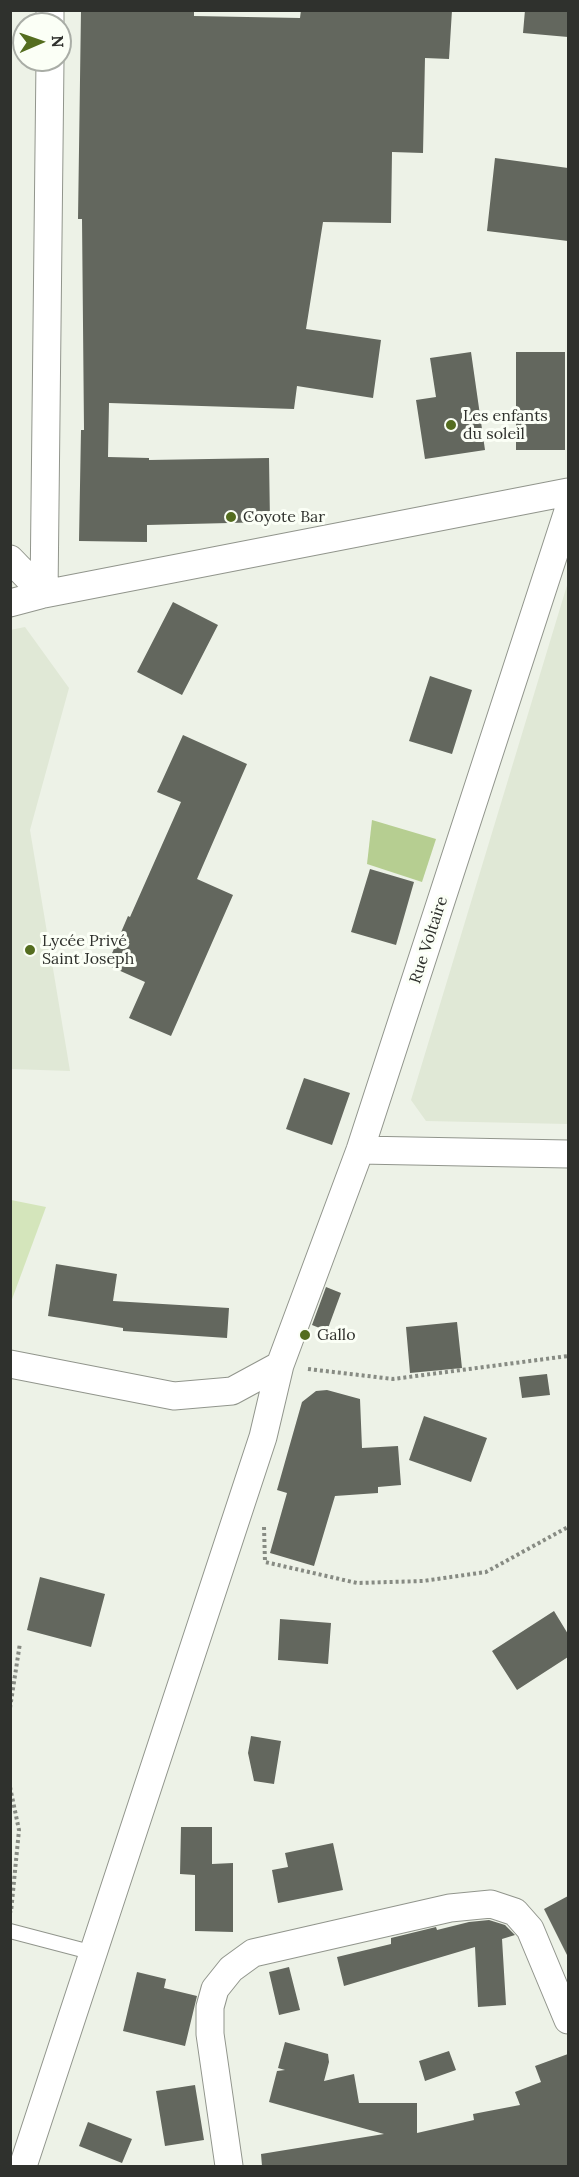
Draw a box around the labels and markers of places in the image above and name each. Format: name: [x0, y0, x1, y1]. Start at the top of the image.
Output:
place label: Les enfants du soleil: [463, 406, 548, 444]
marker: Les enfants du soleil: [444, 418, 458, 432]
place label: Coyote Bar: [243, 507, 325, 527]
marker: Coyote Bar: [224, 510, 238, 524]
place label: Lycée Privé Saint Joseph: [42, 931, 134, 969]
marker: Lycée Privé Saint Joseph: [23, 943, 37, 957]
place label: Gallo: [317, 1325, 355, 1345]
marker: Gallo: [298, 1328, 312, 1342]

